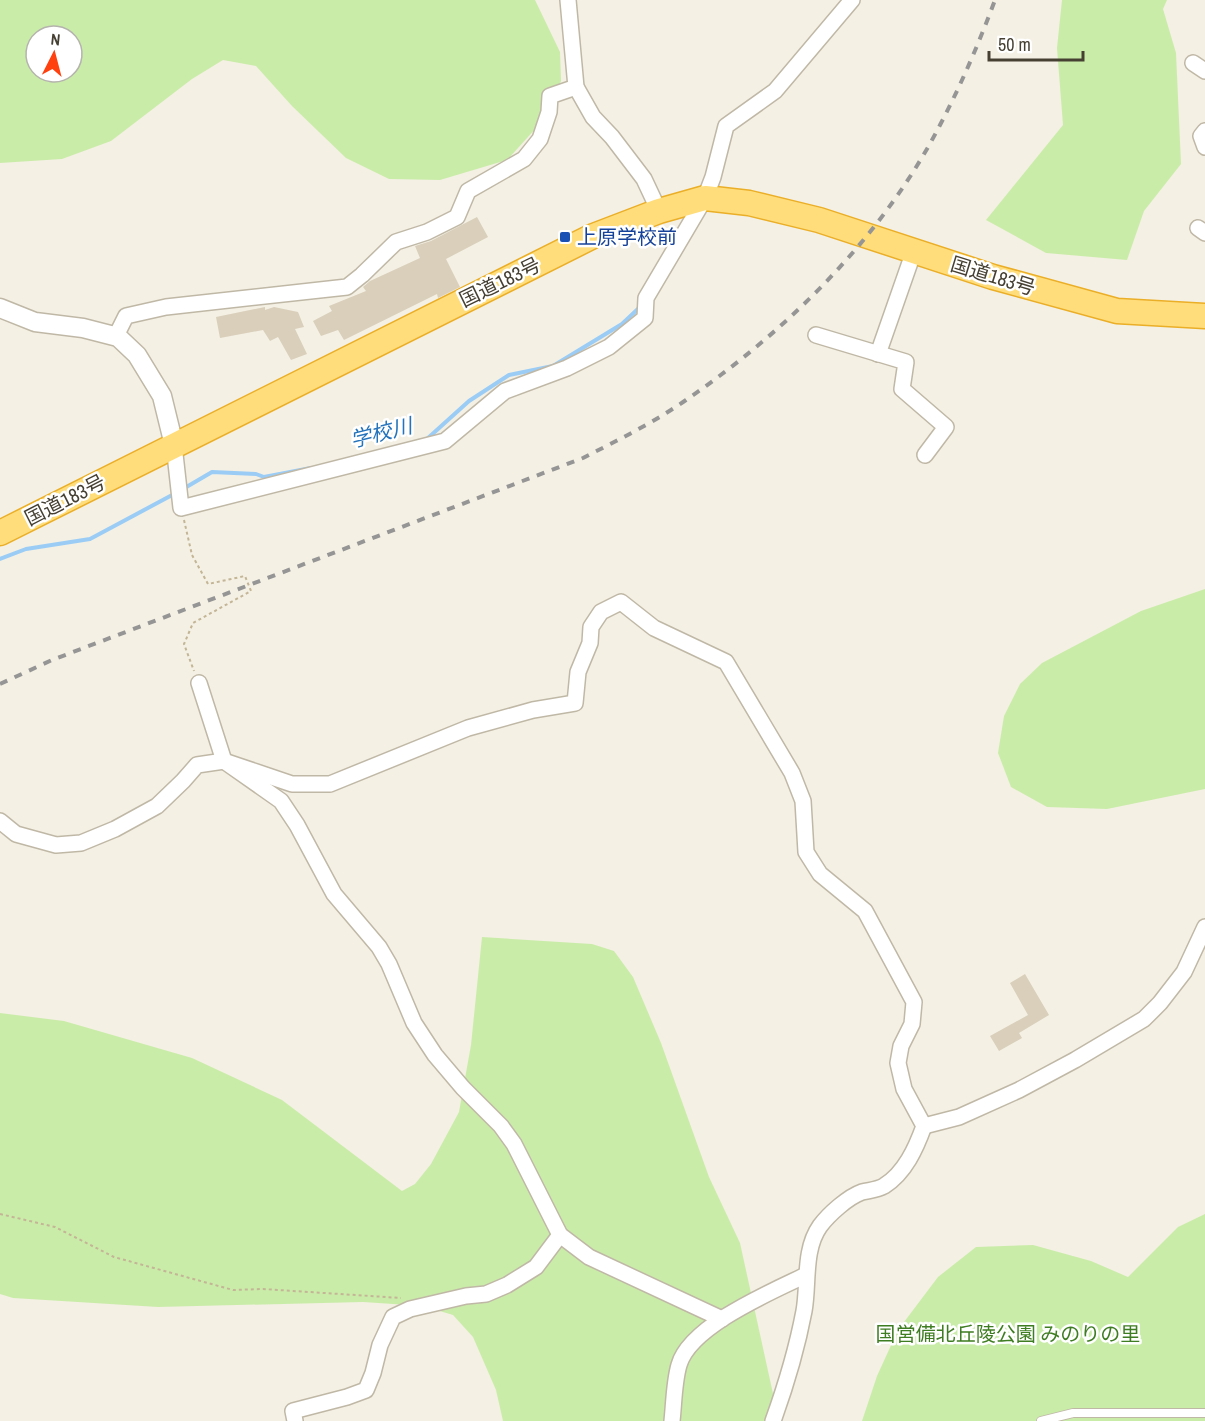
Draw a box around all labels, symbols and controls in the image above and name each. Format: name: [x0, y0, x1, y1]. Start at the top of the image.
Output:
north arrow: [24, 24, 84, 84]
scale bar: [989, 24, 1084, 62]
text: N: [50, 28, 61, 51]
text: 50 m: [998, 32, 1031, 57]
place label: 上原学校前: [577, 223, 677, 250]
marker: 上原学校前: [558, 230, 572, 244]
street label: 国道183号: [455, 250, 545, 313]
street label: 国道183号: [947, 250, 1039, 301]
water label: 学校川: [347, 410, 417, 454]
street label: 国道183号: [20, 468, 110, 531]
park label: 国営備北丘陵公園 みのりの里: [876, 1320, 1140, 1347]

